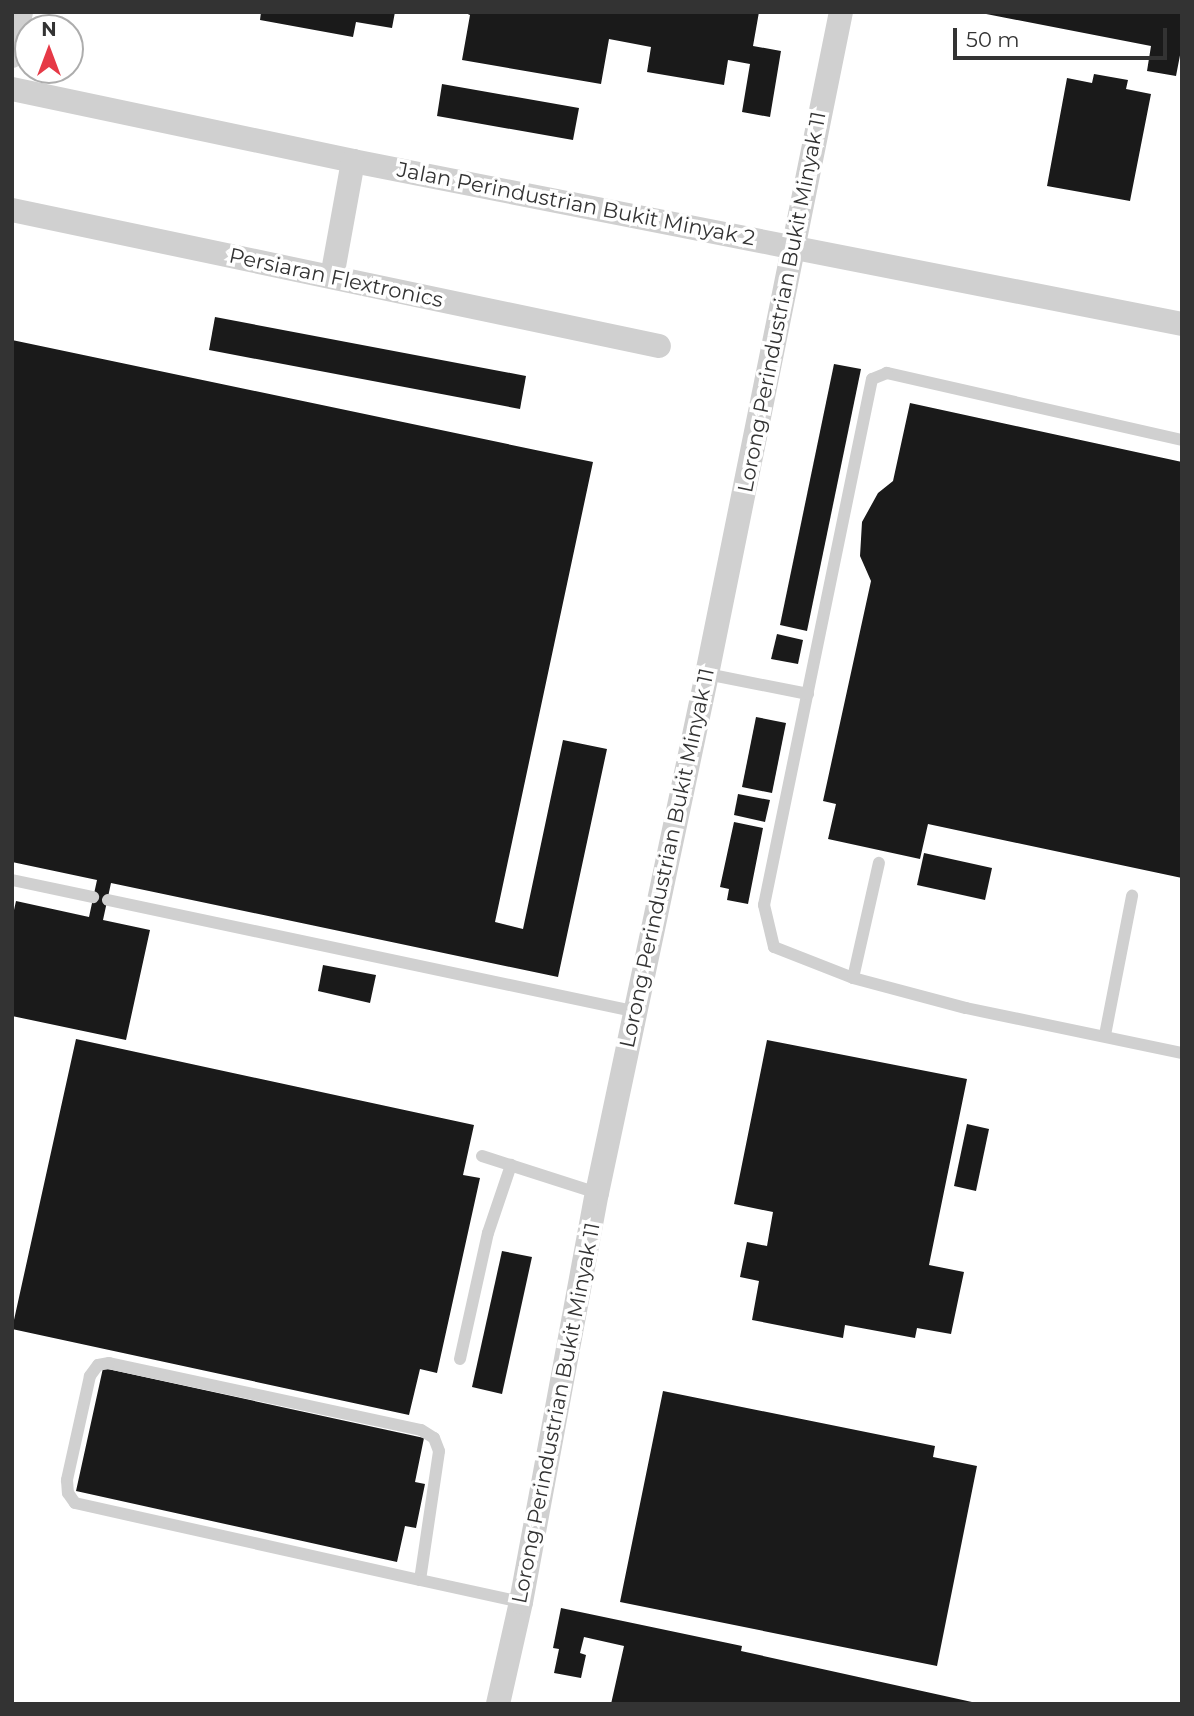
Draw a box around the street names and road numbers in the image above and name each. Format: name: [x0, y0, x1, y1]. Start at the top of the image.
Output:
street label: Lorong Perindustrian Bukit Minyak 11: [733, 109, 831, 495]
street label: Jalan Perindustrian Bukit Minyak 2: [395, 157, 757, 251]
street label: Persiaran Flextronics: [227, 243, 445, 313]
street label: Lorong Perindustrian Bukit Minyak 11: [614, 666, 720, 1050]
street label: Lorong Perindustrian Bukit Minyak 11: [507, 1220, 605, 1606]

